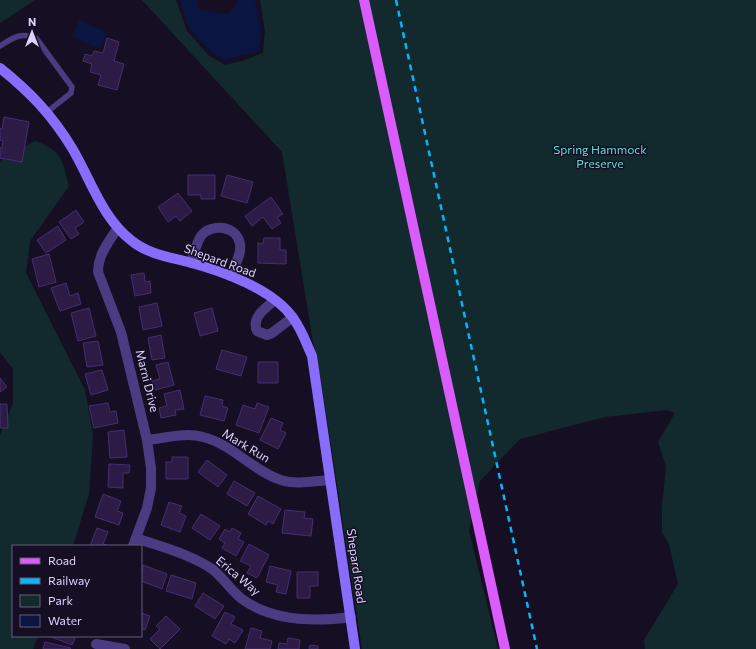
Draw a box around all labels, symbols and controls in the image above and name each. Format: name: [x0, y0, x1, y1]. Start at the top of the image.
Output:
north arrow: [12, 12, 52, 52]
text: N: [28, 15, 36, 28]
park label: Spring Hammock Preserve: [553, 142, 647, 170]
street label: Shepard Road: [182, 241, 258, 280]
street label: Marni Drive: [133, 348, 162, 413]
street label: Mark Run: [220, 426, 273, 465]
street label: Shepard Road: [345, 528, 369, 604]
legend: [12, 545, 142, 637]
text: Road: [48, 553, 76, 567]
street label: Erica Way: [214, 553, 264, 598]
text: Railway: [48, 573, 90, 587]
text: Park: [48, 593, 74, 607]
text: Water: [48, 613, 82, 627]

